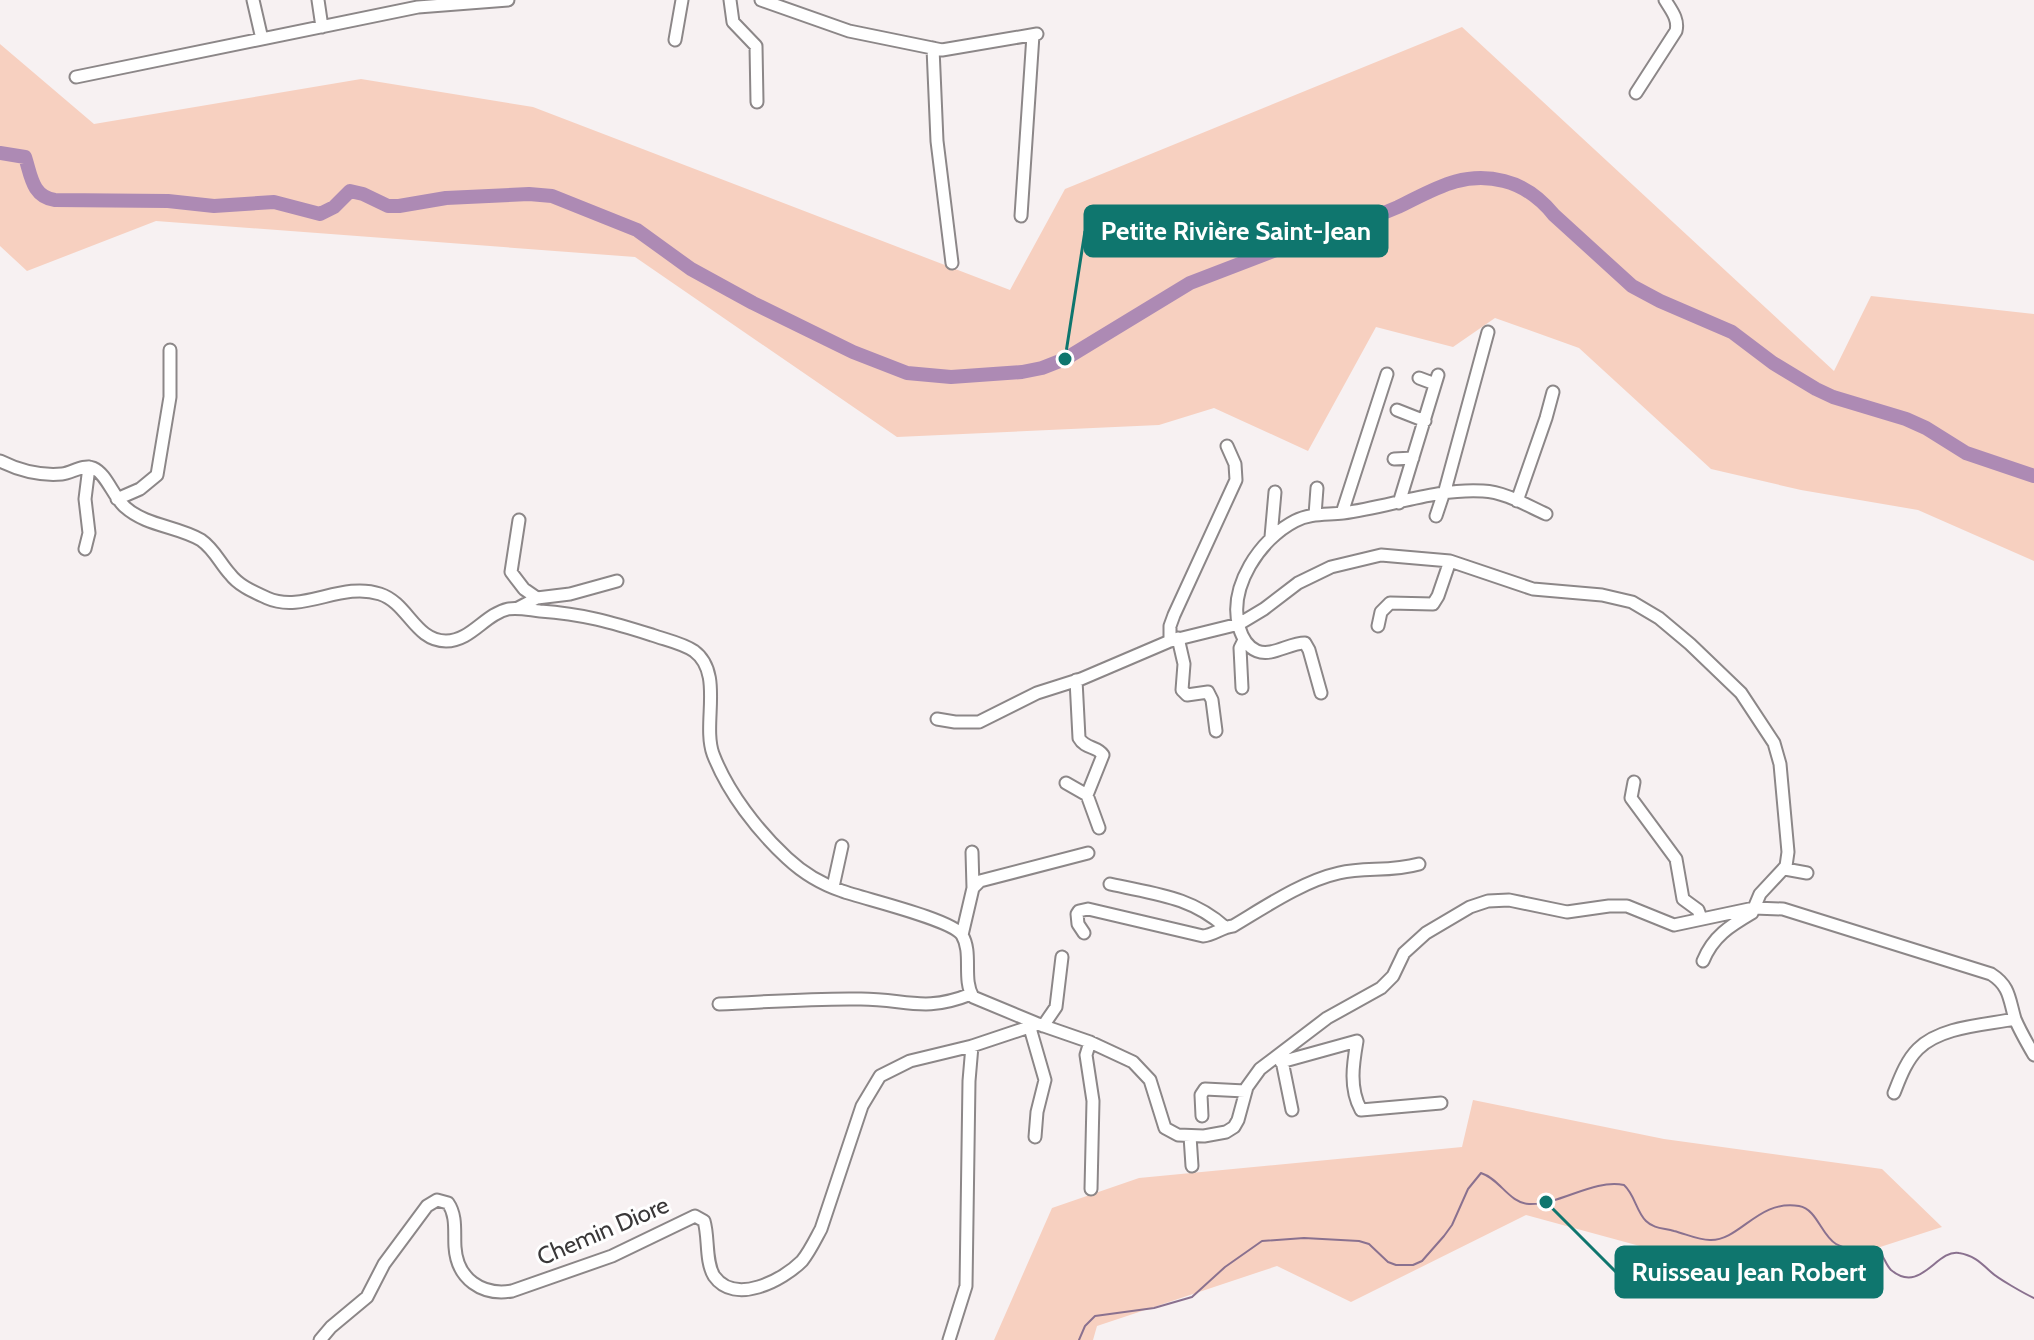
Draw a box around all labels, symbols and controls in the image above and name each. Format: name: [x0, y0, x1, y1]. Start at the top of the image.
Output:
callout: Petite Rivière Saint-Jean: [1085, 206, 1387, 256]
text: Petite Rivière Saint-Jean: [1101, 215, 1371, 247]
street label: Chemin Diore: [533, 1190, 673, 1271]
callout: Ruisseau Jean Robert: [1616, 1247, 1882, 1297]
text: Ruisseau Jean Robert: [1632, 1256, 1866, 1288]

